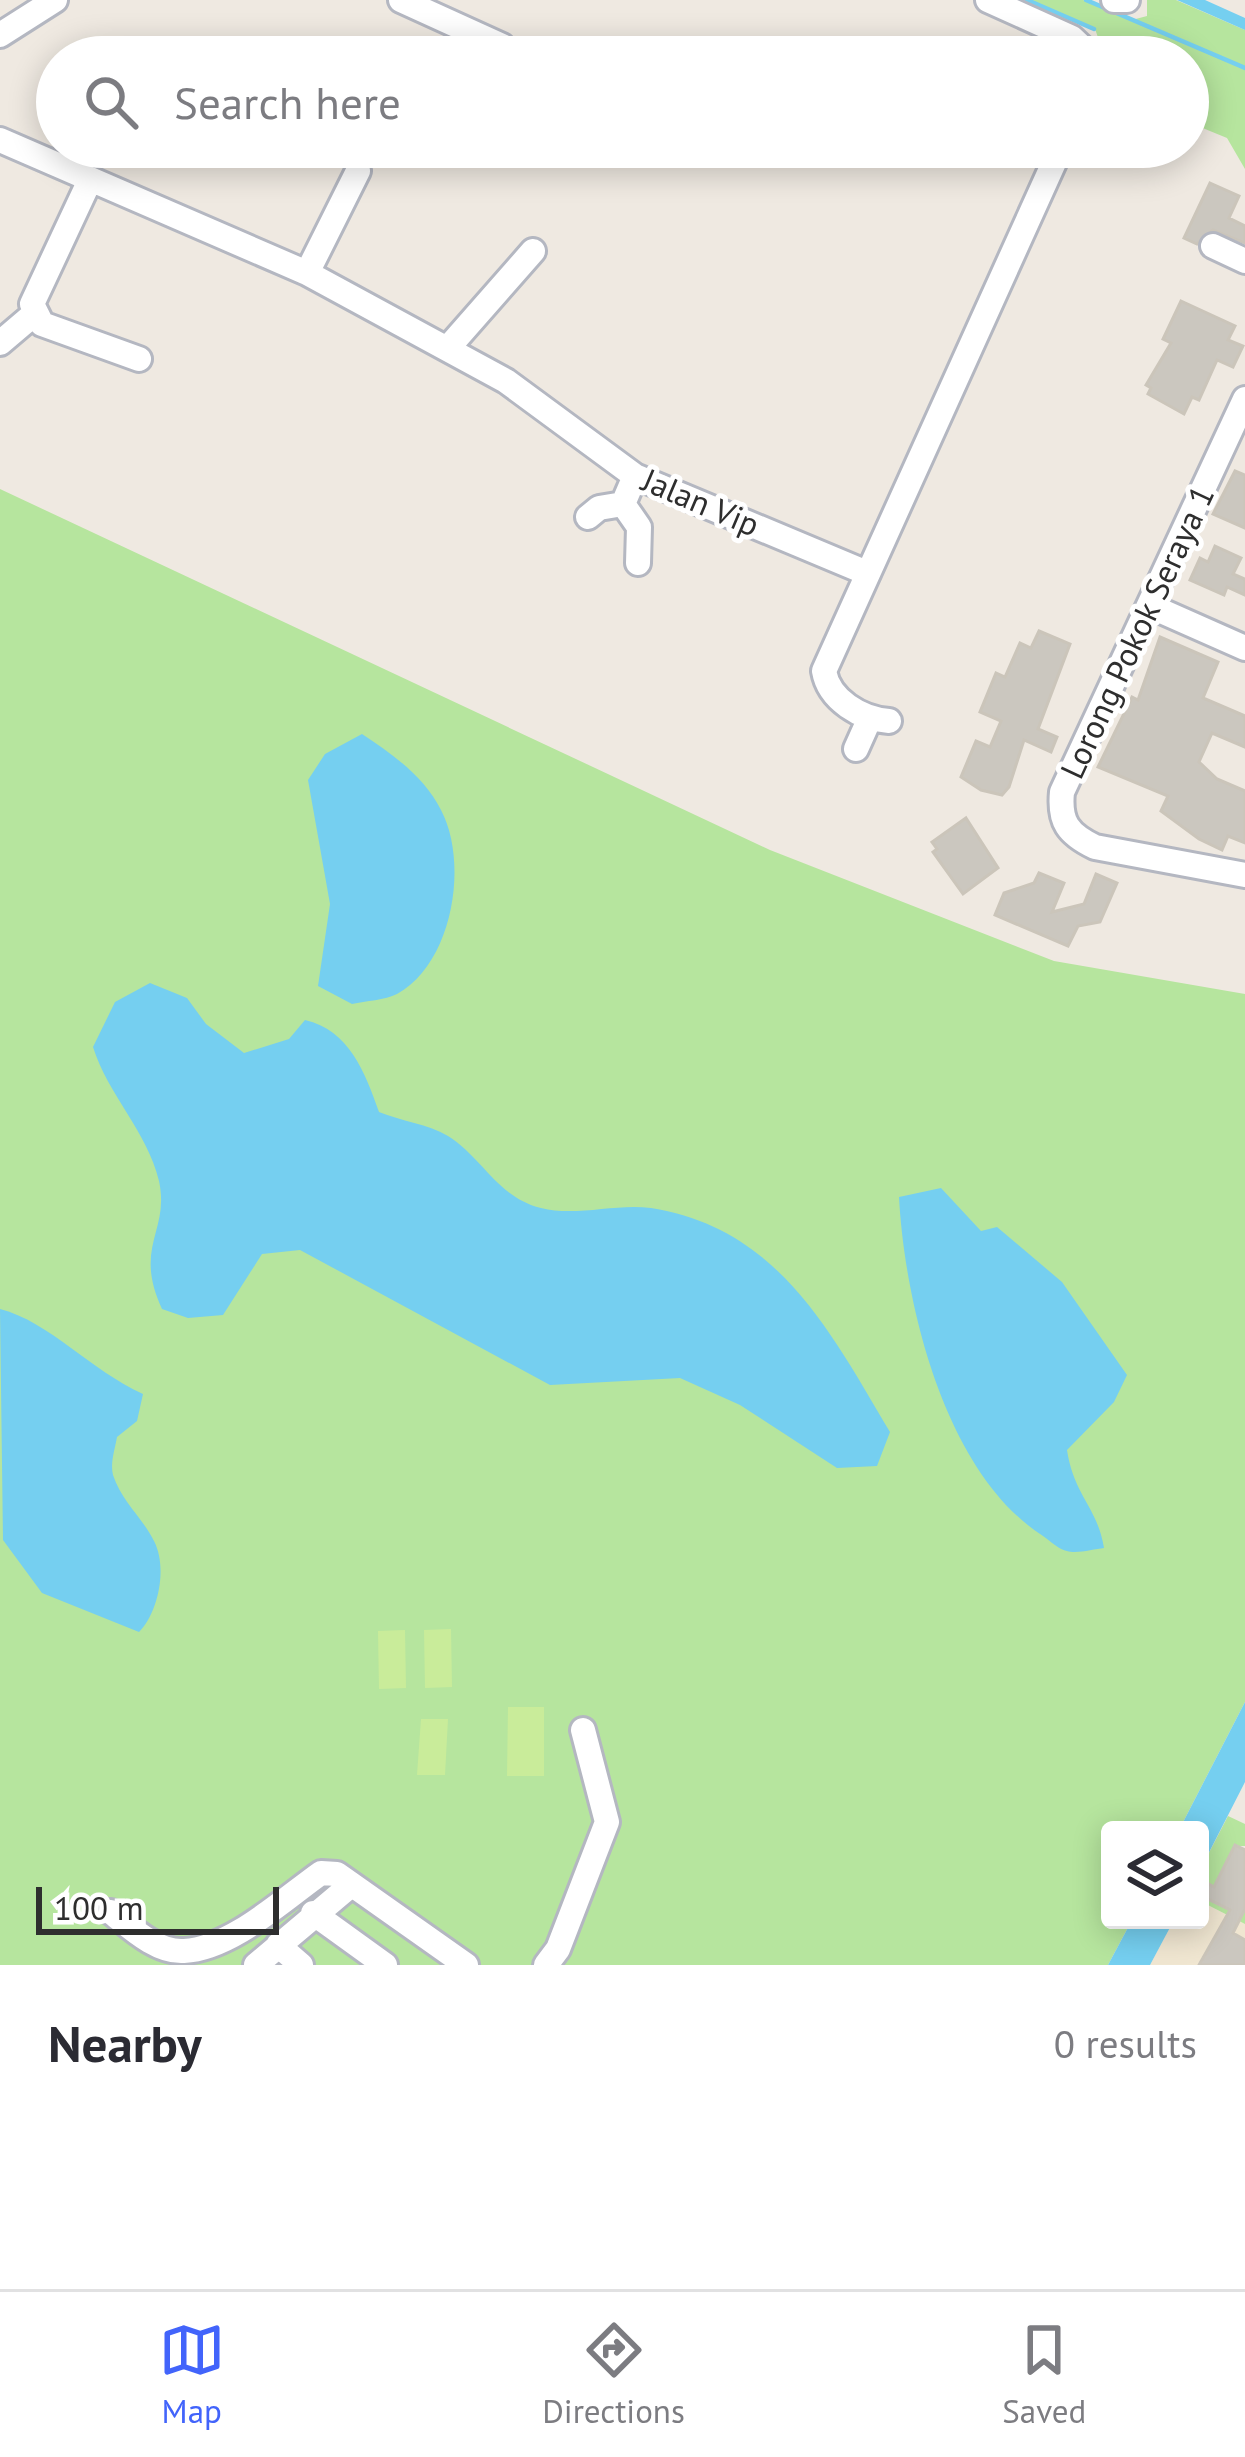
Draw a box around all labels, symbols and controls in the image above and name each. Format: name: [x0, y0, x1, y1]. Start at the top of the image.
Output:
search box: [36, 36, 1209, 168]
icon: search: [78, 69, 144, 135]
text: Search here: [174, 73, 401, 131]
street label: Jalan Vip: [634, 457, 766, 545]
street label: Lorong Pokok Seraya 1: [1050, 478, 1223, 785]
map controls: [1101, 1821, 1209, 1929]
button: layers: [1101, 1821, 1209, 1929]
scale bar: [36, 1881, 279, 1934]
text: 100 m: [54, 1886, 144, 1929]
text: Nearby: [48, 2010, 202, 2076]
text: 0 results: [1054, 2018, 1197, 2069]
tab: Map: [159, 2317, 225, 2432]
tab: Directions: [542, 2317, 685, 2432]
tab: Saved: [1002, 2317, 1086, 2432]

